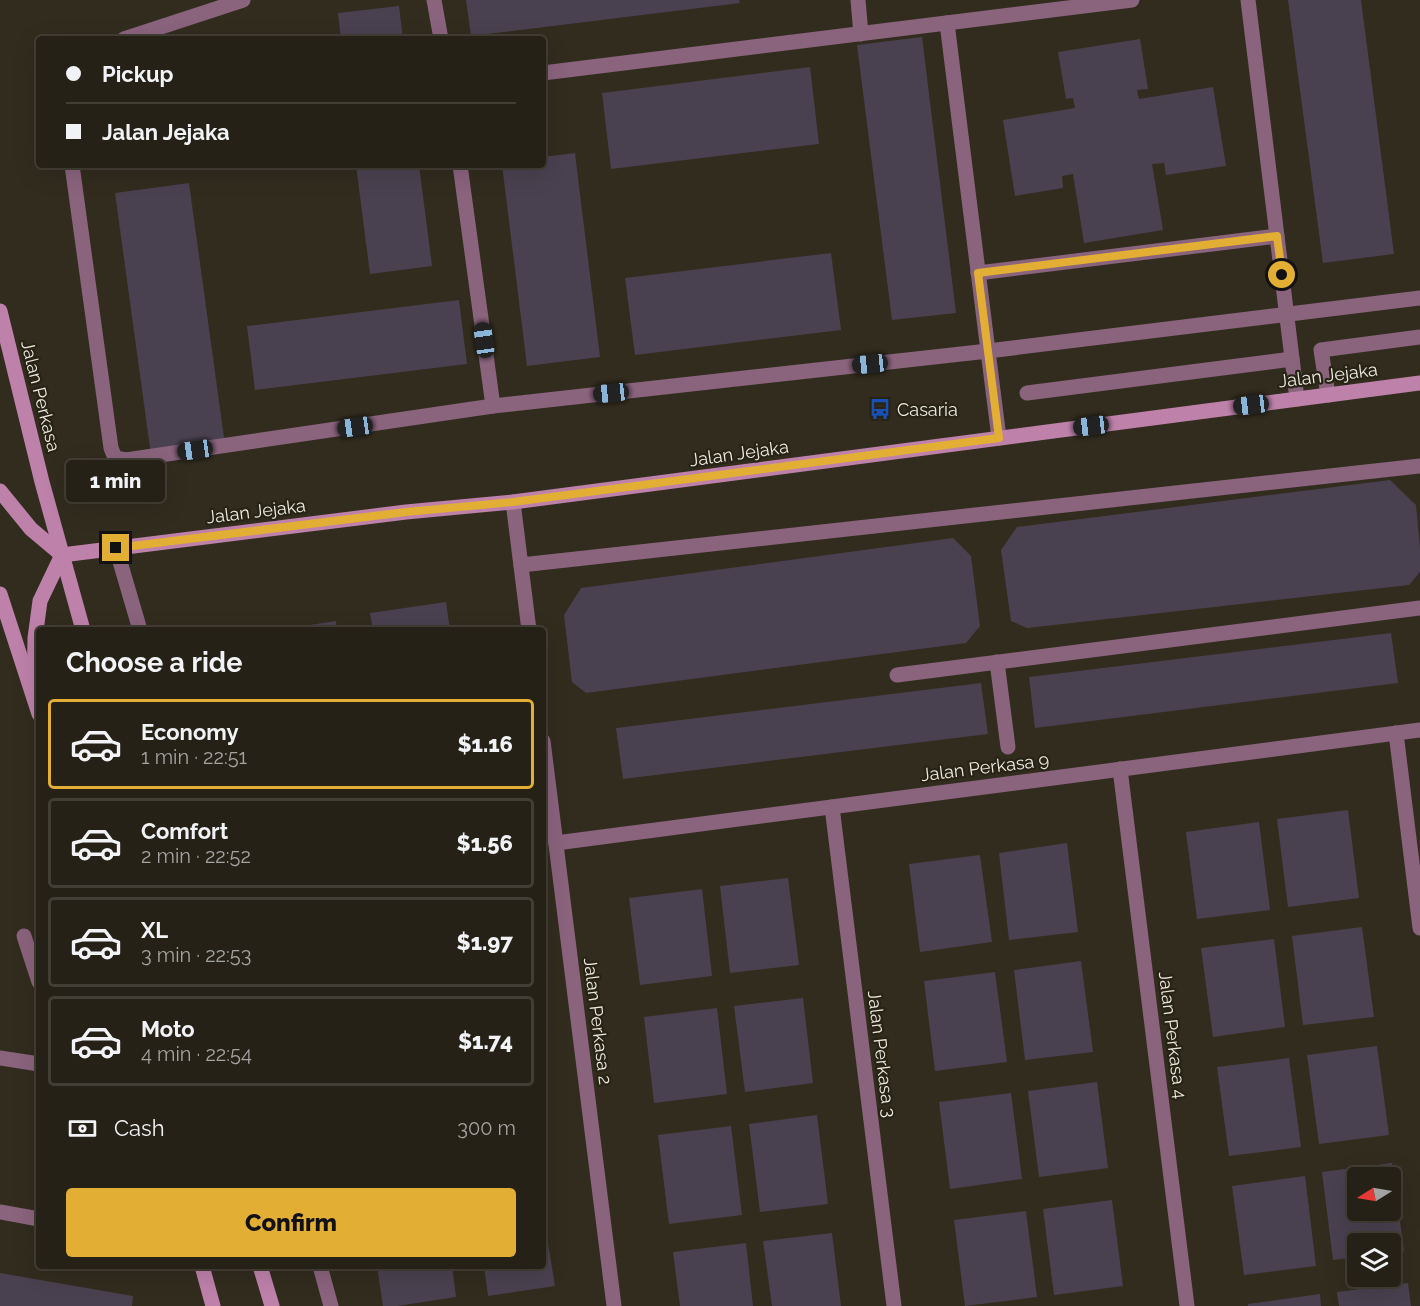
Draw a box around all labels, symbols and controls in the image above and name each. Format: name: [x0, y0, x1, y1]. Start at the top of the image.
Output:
text: Pickup: [102, 61, 174, 87]
text: Jalan Jejaka: [102, 119, 230, 145]
route start: [1268, 261, 1295, 288]
car: [473, 321, 495, 359]
street label: Jalan Perkasa: [17, 338, 65, 454]
car: [851, 353, 889, 375]
street label: Jalan Jejaka: [1277, 358, 1379, 392]
car: [592, 382, 630, 404]
car: [1232, 394, 1270, 416]
bus stop icon: Casaria: [868, 397, 892, 421]
place label: Casaria: [897, 399, 958, 420]
car: [1072, 415, 1110, 437]
car: [336, 416, 374, 438]
street label: Jalan Jejaka: [688, 436, 790, 470]
car: [176, 439, 214, 461]
callout: 1 min: [66, 461, 166, 503]
text: 1 min: [90, 469, 141, 493]
street label: Jalan Jejaka: [205, 494, 307, 528]
route end: [102, 534, 129, 561]
text: Choose a ride: [66, 647, 242, 678]
icon: car: [69, 717, 123, 771]
text: Economy: [141, 719, 239, 745]
text: $1.16: [457, 731, 513, 757]
text: 1 min · 22:51: [141, 745, 247, 769]
street label: Jalan Perkasa 9: [920, 749, 1050, 785]
icon: car: [69, 816, 123, 870]
text: Comfort: [141, 818, 228, 844]
text: $1.56: [457, 830, 513, 856]
text: 2 min · 22:52: [141, 844, 251, 868]
icon: car: [69, 915, 123, 969]
text: XL: [141, 917, 168, 943]
text: $1.97: [457, 929, 513, 955]
text: 3 min · 22:53: [141, 943, 251, 967]
street label: Jalan Perkasa 2: [580, 956, 616, 1086]
street label: Jalan Perkasa 4: [1155, 970, 1191, 1100]
street label: Jalan Perkasa 3: [864, 989, 900, 1119]
icon: car: [69, 1014, 123, 1068]
text: Moto: [141, 1016, 195, 1042]
text: $1.74: [458, 1028, 513, 1054]
text: 4 min · 22:54: [141, 1042, 252, 1066]
icon: cash: [66, 1112, 99, 1145]
text: Cash: [114, 1115, 165, 1141]
text: 300 m: [457, 1116, 516, 1140]
north arrow: [1347, 1167, 1401, 1221]
map controls: [1347, 1167, 1401, 1287]
button: Confirm: [66, 1188, 516, 1257]
button: layers: [1347, 1233, 1401, 1287]

